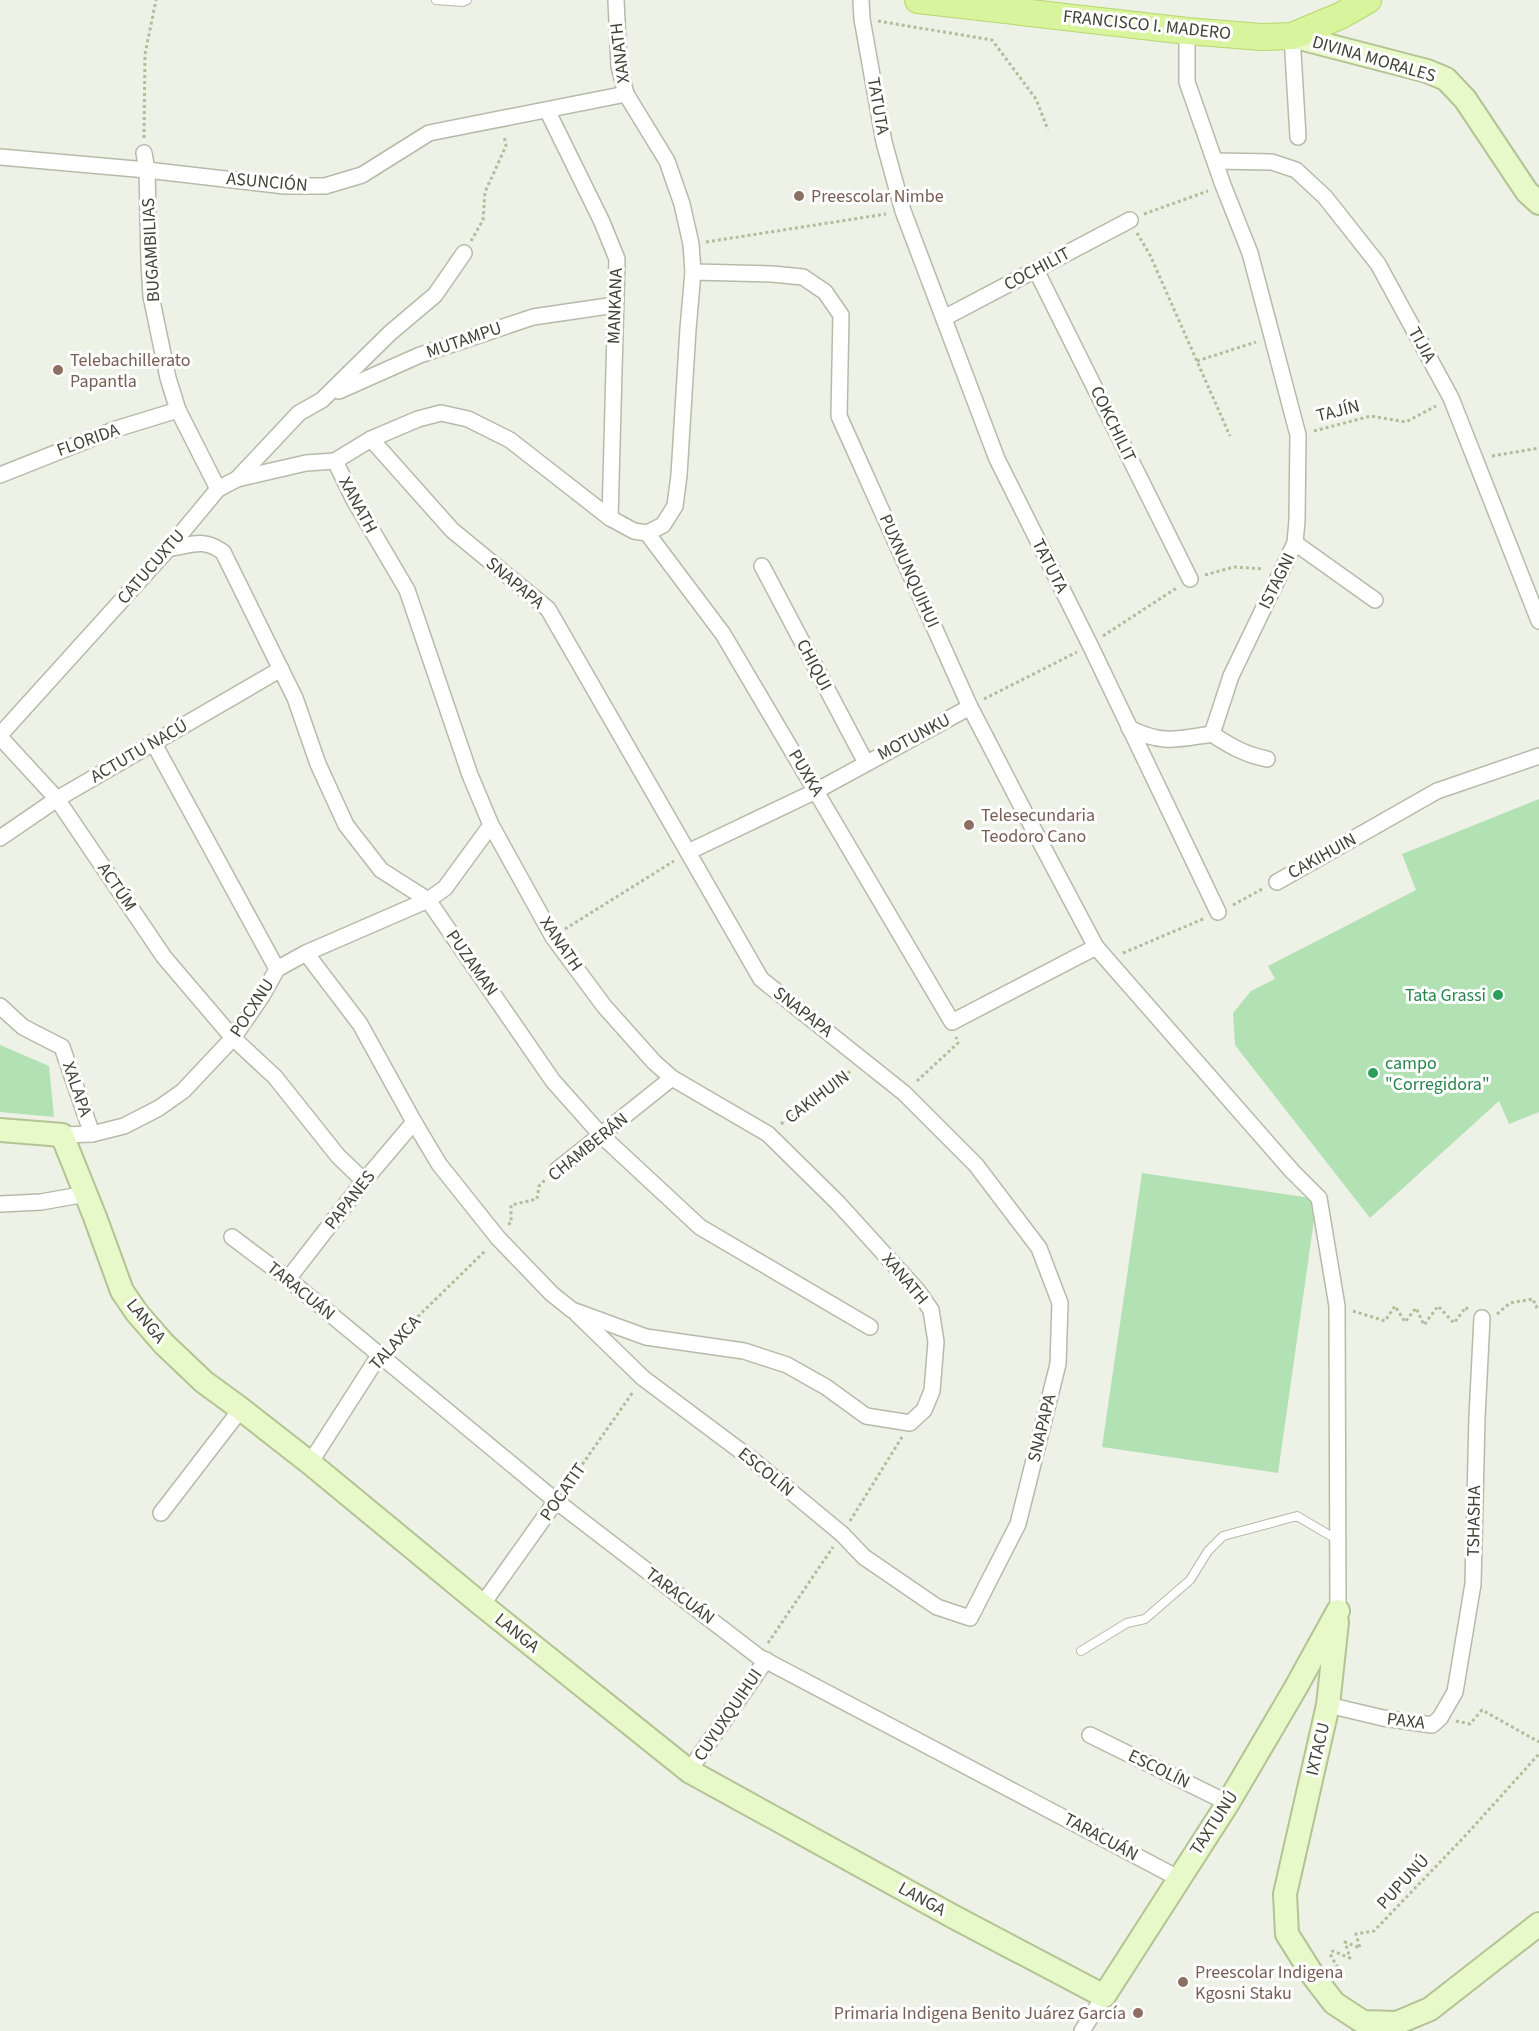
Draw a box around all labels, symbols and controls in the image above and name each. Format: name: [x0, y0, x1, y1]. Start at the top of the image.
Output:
street label: FRANCISCO I. MADERO: [1062, 4, 1232, 46]
street label: XANATH: [604, 21, 636, 85]
street label: DIVINA MORALES: [1309, 29, 1439, 89]
street label: TATUTA: [861, 75, 895, 137]
street label: ASUNCIÓN: [225, 166, 309, 198]
place label: Preescolar Nimbe: [811, 184, 944, 209]
marker: Preescolar Nimbe: [792, 189, 806, 203]
street label: BUGAMBILIAS: [136, 197, 166, 303]
street label: COCHILIT: [1000, 241, 1075, 297]
street label: MANKANA: [601, 267, 629, 344]
street label: MUTAMPU: [423, 315, 505, 365]
street label: TIJIA: [1402, 323, 1442, 368]
place label: Telebachillerato Papantla: [70, 348, 190, 394]
marker: Telebachillerato Papantla: [51, 363, 65, 377]
street label: COKCHILIT: [1084, 382, 1142, 466]
street label: TAJÍN: [1314, 394, 1362, 428]
street label: FLORIDA: [53, 417, 123, 463]
street label: XANATH: [333, 472, 383, 538]
street label: PUXNUNQUIHUI: [873, 510, 945, 632]
street label: CATUCUXTU: [111, 524, 191, 610]
street label: TATUTA: [1026, 535, 1074, 598]
street label: ISTAGNI: [1253, 549, 1301, 613]
street label: SNAPAPA: [480, 551, 550, 615]
street label: CHIQUI: [790, 635, 838, 695]
street label: MOTUNKU: [873, 707, 955, 767]
street label: ACTUTU NACÚ: [86, 713, 192, 789]
street label: PUXKA: [782, 745, 830, 801]
place label: Telesecundaria Teodoro Cano: [981, 803, 1095, 849]
marker: Telesecundaria Teodoro Cano: [962, 818, 976, 832]
street label: CAKIHUIN: [1283, 827, 1361, 885]
street label: ACTÚM: [92, 858, 142, 916]
street label: XANATH: [534, 912, 588, 976]
street label: PUZAMAN: [440, 925, 504, 1001]
street label: POCXNU: [224, 974, 280, 1042]
street label: SNAPAPA: [768, 981, 838, 1043]
place label: Tata Grassi: [1405, 983, 1486, 1008]
marker: Tata Grassi: [1491, 988, 1505, 1002]
place label: campo "Corregidora": [1385, 1051, 1490, 1097]
street label: XALAPA: [56, 1058, 98, 1120]
street label: CAKIHUIN: [780, 1064, 854, 1130]
marker: campo "Corregidora": [1366, 1066, 1380, 1080]
street label: CHAMBERÁN: [543, 1107, 633, 1187]
street label: PAPANES: [319, 1165, 381, 1235]
street label: XANATH: [876, 1248, 934, 1310]
street label: TARACUÁN: [262, 1256, 340, 1326]
street label: LANGA: [120, 1293, 172, 1349]
street label: TALAXCA: [364, 1310, 427, 1376]
street label: SNAPAPA: [1021, 1391, 1063, 1465]
street label: ESCOLÍN: [733, 1442, 799, 1502]
street label: POCATIT: [534, 1458, 592, 1526]
street label: TSHASHA: [1461, 1485, 1487, 1557]
street label: TARACUÁN: [640, 1562, 720, 1630]
street label: LANGA: [489, 1607, 545, 1659]
street label: CUYUXQUIHUI: [688, 1664, 768, 1766]
street label: PAXA: [1385, 1706, 1427, 1736]
street label: IXTACU: [1300, 1720, 1336, 1778]
street label: ESCOLÍN: [1124, 1743, 1194, 1795]
street label: TAXTUNÚ: [1184, 1786, 1244, 1860]
street label: TARACUÁN: [1059, 1807, 1143, 1867]
street label: PUPUNÚ: [1371, 1849, 1435, 1915]
street label: LANGA: [894, 1876, 951, 1922]
place label: Preescolar Indigena Kgosni Staku: [1195, 1960, 1343, 2006]
marker: Preescolar Indigena Kgosni Staku: [1176, 1975, 1190, 1989]
place label: Primaria Indigena Benito Juárez García: [834, 2001, 1126, 2026]
marker: Primaria Indigena Benito Juárez García: [1131, 2006, 1145, 2020]

